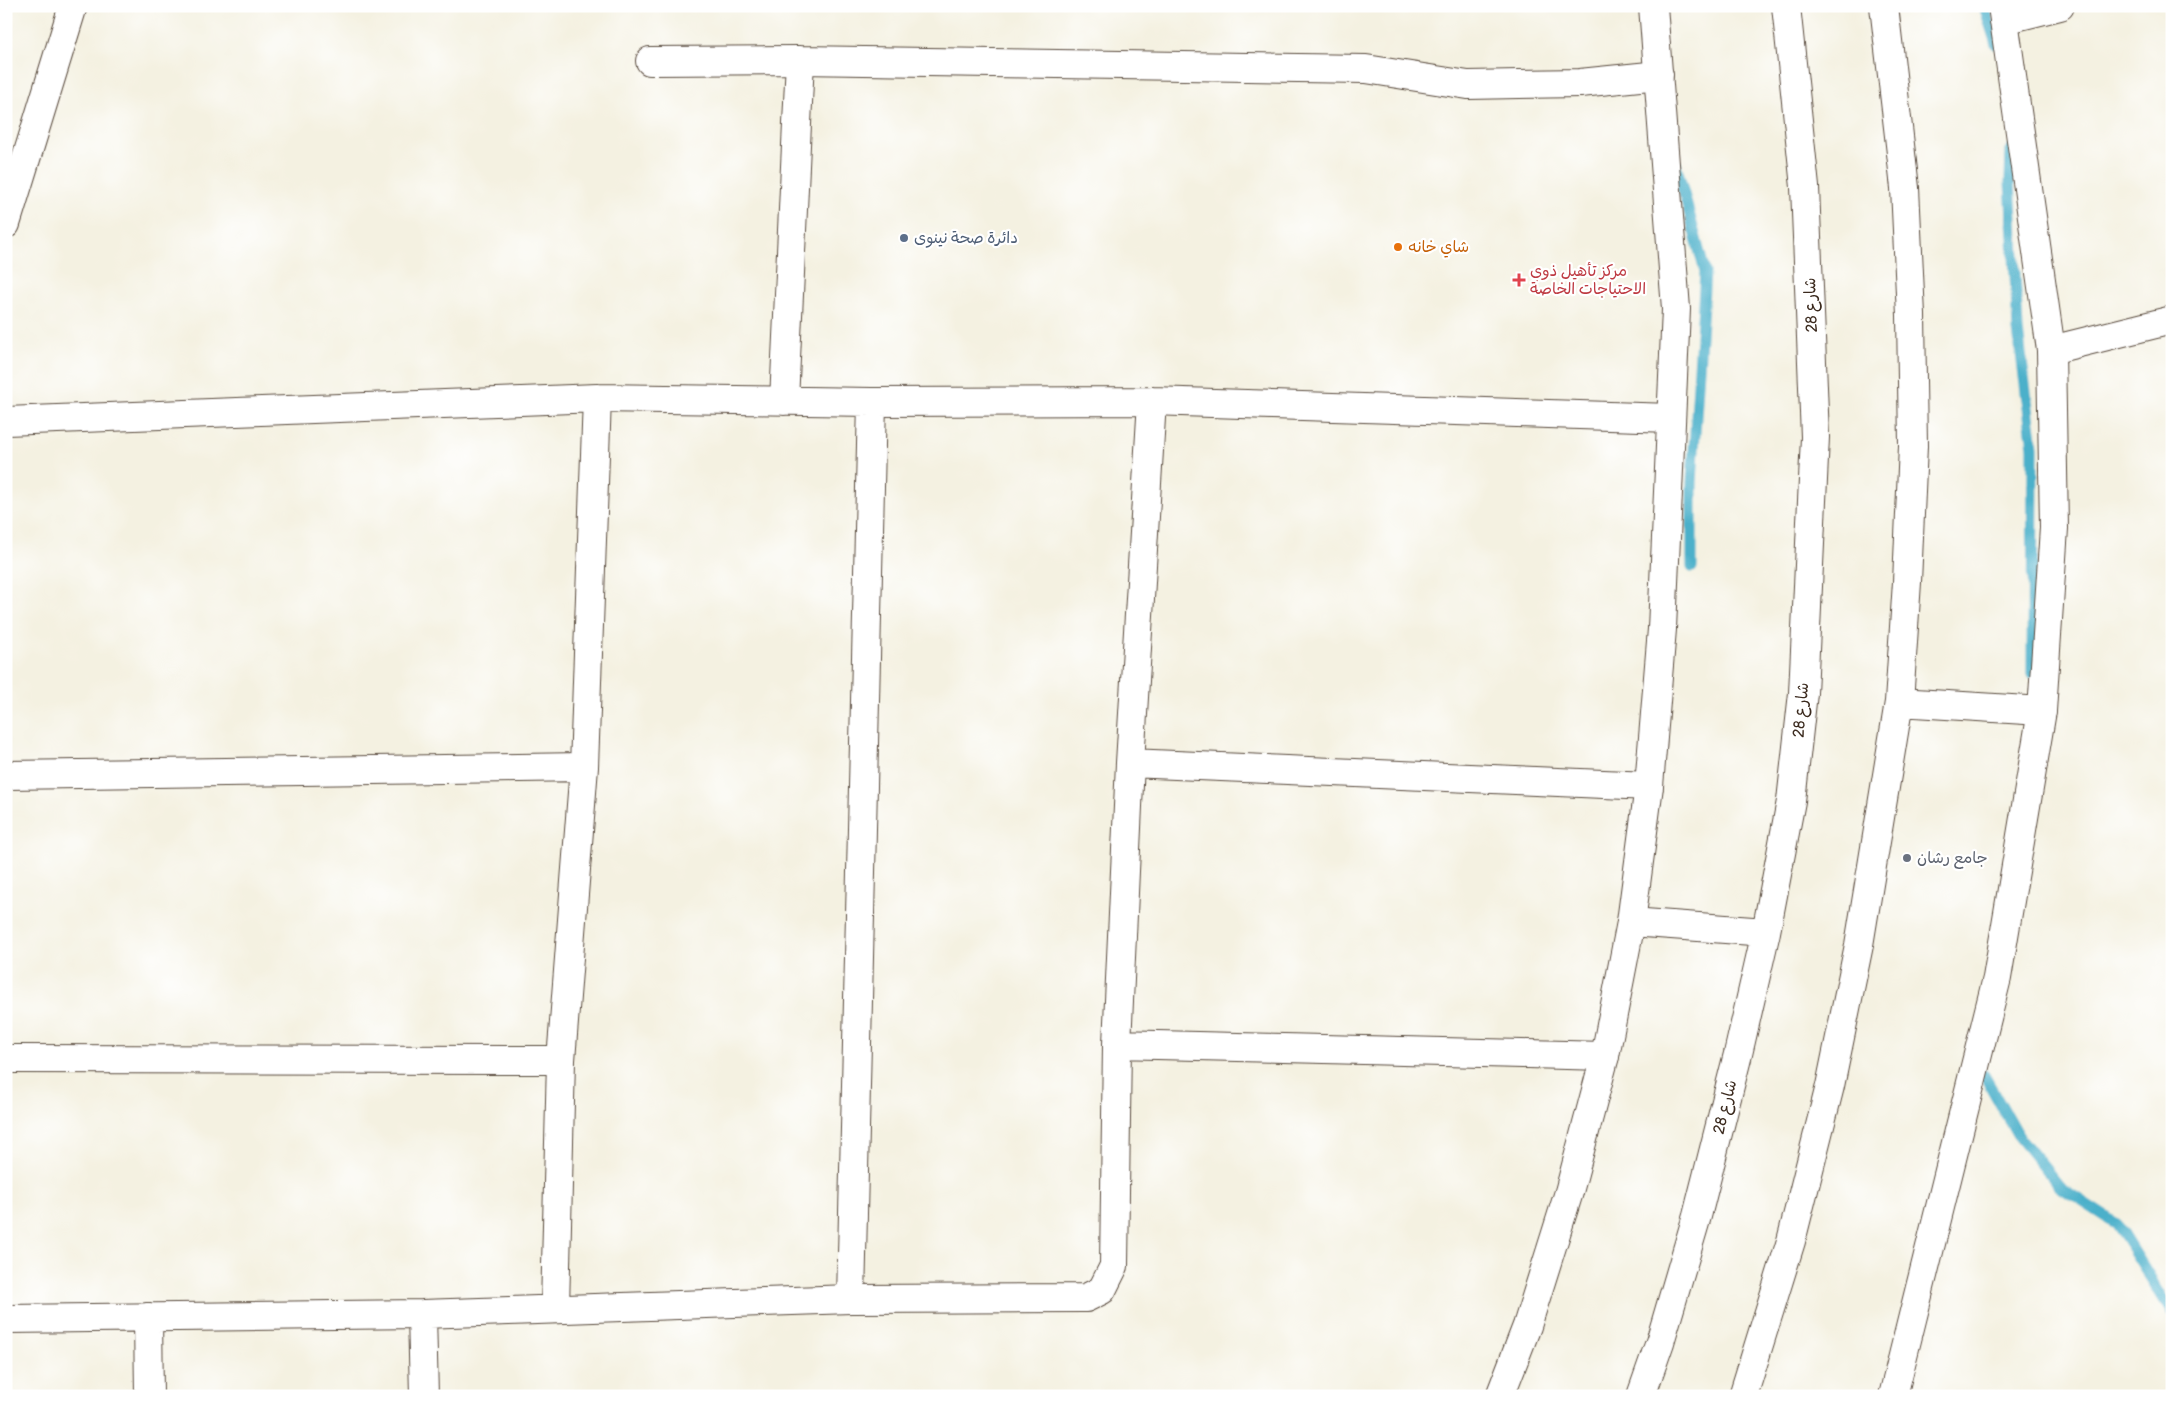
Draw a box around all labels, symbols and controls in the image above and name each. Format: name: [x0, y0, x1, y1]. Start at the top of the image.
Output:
place label: دائرة صحة نينوى: [914, 228, 1018, 248]
marker: دائرة صحة نينوى: [898, 232, 910, 244]
place label: شاي خانه: [1408, 237, 1469, 258]
marker: شاي خانه: [1392, 241, 1404, 253]
place label: مركز تأهيل ذوي الاحتياجات الخاصة: [1530, 261, 1646, 299]
marker: مركز تأهيل ذوي الاحتياجات الخاصة: [1512, 273, 1526, 287]
street label: شارع 28: [1800, 277, 1823, 333]
street label: شارع 28: [1789, 682, 1814, 738]
place label: جامع رشان: [1917, 848, 1988, 869]
marker: جامع رشان: [1901, 852, 1913, 864]
street label: شارع 28: [1709, 1078, 1742, 1136]

